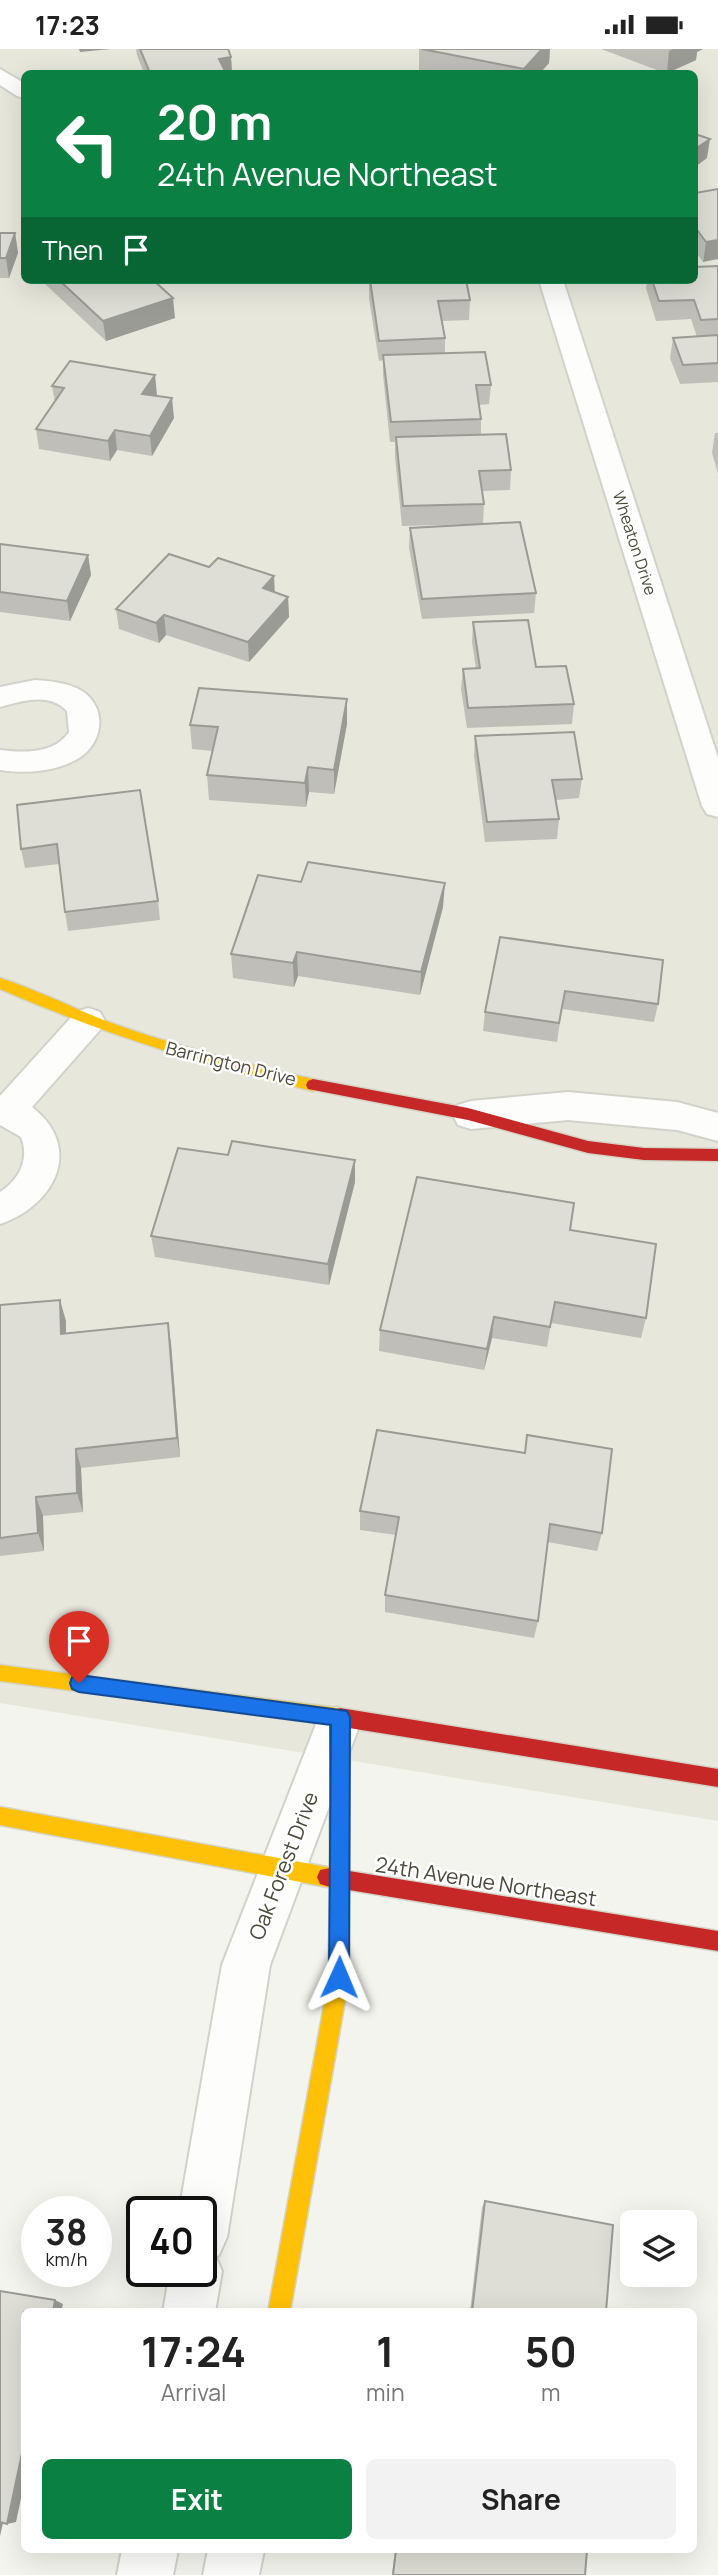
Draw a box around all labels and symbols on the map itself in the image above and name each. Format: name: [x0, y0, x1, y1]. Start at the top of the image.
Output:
street label: Wheaton Drive: [608, 488, 662, 598]
street label: Barrington Drive: [164, 1035, 299, 1091]
pin: [49, 1611, 109, 1683]
street label: Oak Forest Drive: [242, 1788, 324, 1944]
street label: 24th Avenue Northeast: [374, 1850, 599, 1912]
position arrow: [302, 1940, 376, 2014]
speed limit sign: 40: [126, 2196, 217, 2287]

